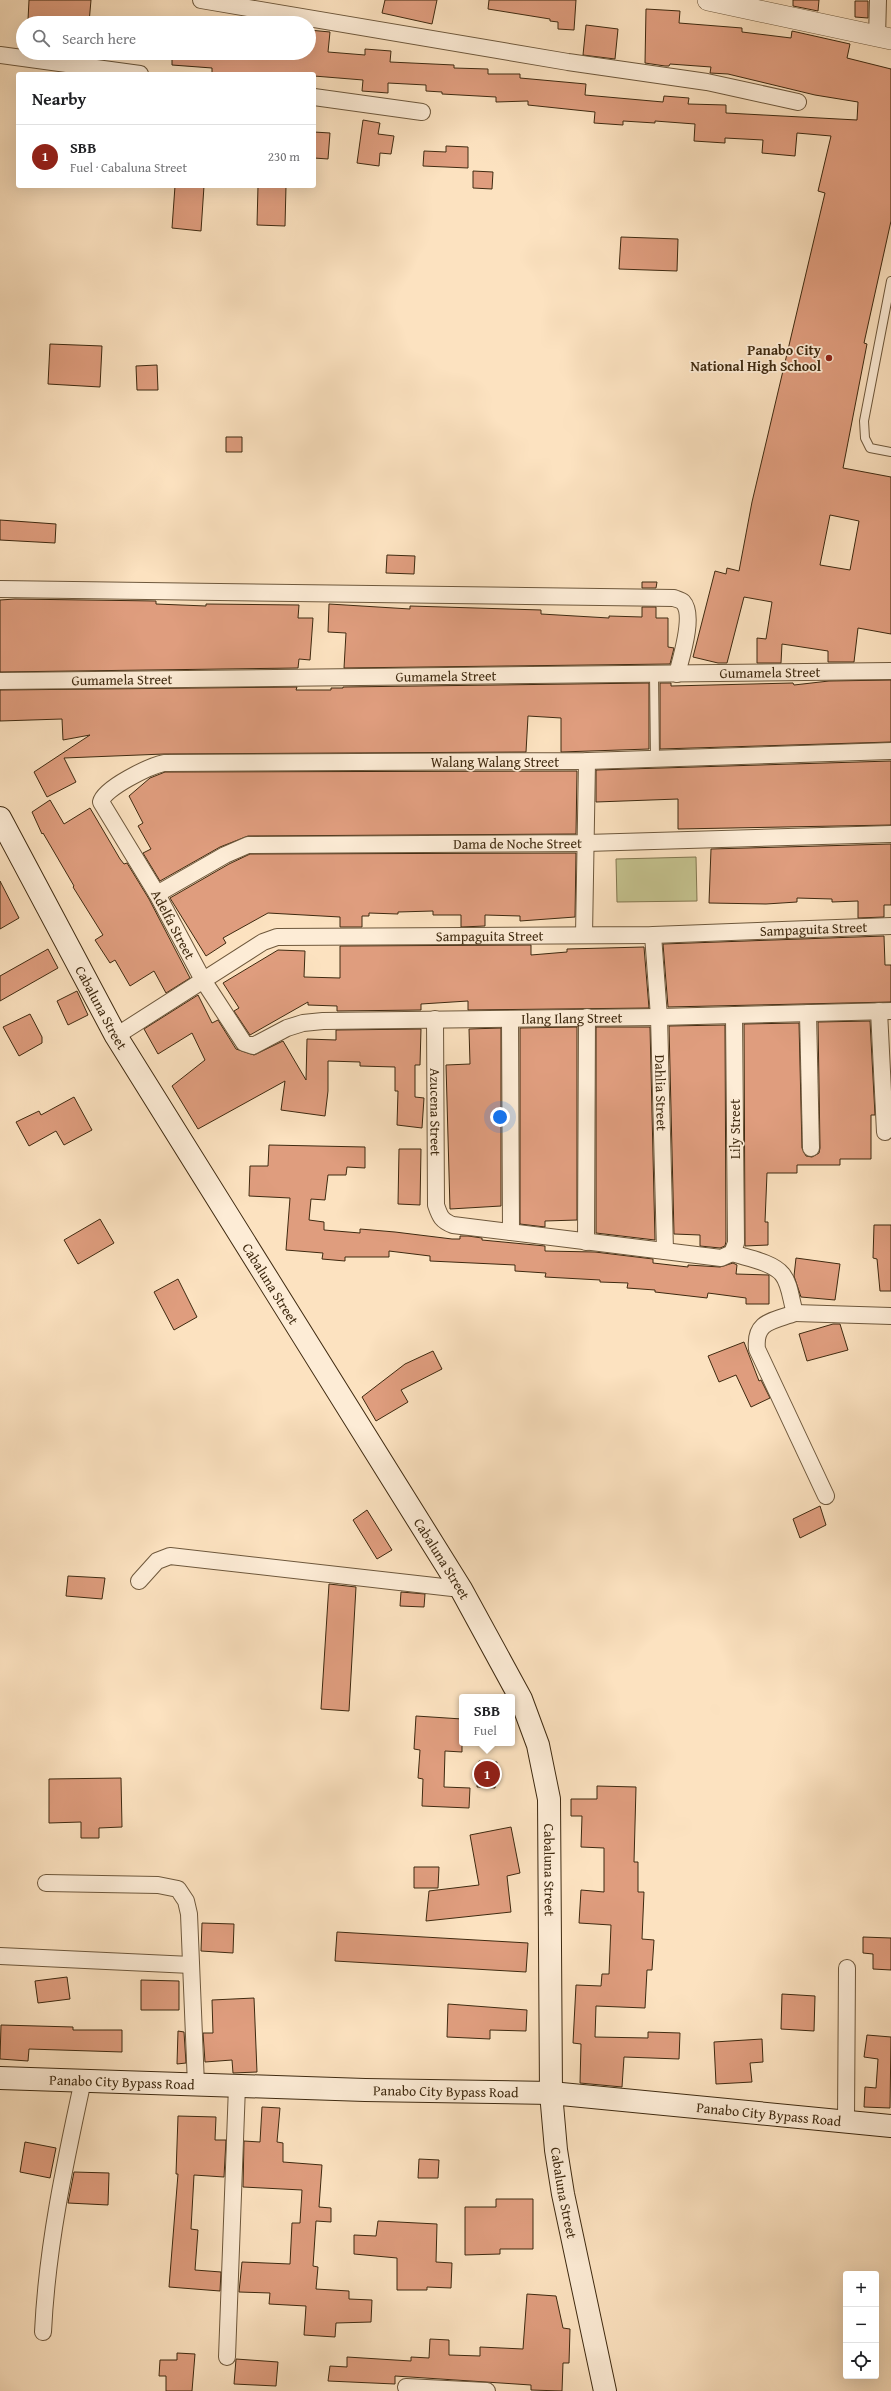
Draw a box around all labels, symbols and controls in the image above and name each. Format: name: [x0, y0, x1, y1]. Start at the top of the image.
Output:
search box: [16, 16, 316, 60]
icon: search: [30, 27, 52, 49]
text: Search here: [62, 28, 136, 49]
text: Nearby: [32, 86, 86, 111]
text: SBB: [70, 137, 96, 158]
text: 1: [42, 147, 48, 166]
text: 230 m: [268, 147, 300, 166]
text: Fuel · Cabaluna Street: [70, 158, 187, 177]
place label: Panabo City National High School: [691, 340, 822, 376]
marker: Panabo City National High School: [824, 353, 834, 363]
street label: Gumamela Street: [719, 662, 821, 683]
street label: Gumamela Street: [395, 665, 497, 687]
street label: Gumamela Street: [71, 669, 173, 690]
street label: Walang Walang Street: [431, 752, 559, 772]
street label: Dama de Noche Street: [453, 833, 582, 854]
street label: Adelfa Street: [146, 886, 200, 963]
street label: Sampaguita Street: [759, 917, 868, 941]
street label: Sampaguita Street: [436, 926, 544, 946]
street label: Cabaluna Street: [70, 962, 132, 1054]
street label: Ilang Ilang Street: [521, 1007, 623, 1029]
street label: Dahlia Street: [650, 1054, 672, 1131]
street label: Azucena Street: [425, 1068, 446, 1156]
street label: Lily Street: [725, 1099, 745, 1159]
your location: [490, 1107, 510, 1127]
street label: Cabaluna Street: [238, 1239, 304, 1328]
street label: Cabaluna Street: [409, 1514, 475, 1603]
popup: [459, 1694, 515, 1746]
text: SBB: [474, 1700, 500, 1721]
text: Fuel: [474, 1721, 497, 1740]
pin: 1: [474, 1759, 500, 1789]
street label: Cabaluna Street: [539, 1823, 560, 1916]
street label: Panabo City Bypass Road: [49, 2070, 195, 2094]
street label: Panabo City Bypass Road: [373, 2080, 519, 2102]
street label: Panabo City Bypass Road: [695, 2097, 843, 2131]
street label: Cabaluna Street: [546, 2146, 582, 2241]
map controls: [843, 2271, 879, 2379]
button: +: [843, 2271, 879, 2307]
button: −: [843, 2307, 879, 2343]
button: locate: [843, 2343, 879, 2379]

